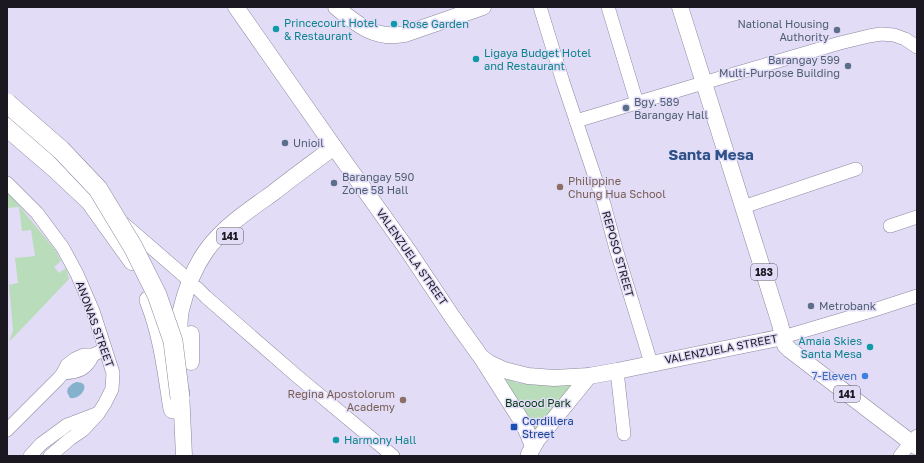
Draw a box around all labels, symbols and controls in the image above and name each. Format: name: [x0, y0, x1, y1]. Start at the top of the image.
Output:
place label: Princecourt Hotel & Restaurant: [284, 16, 378, 42]
place label: Rose Garden: [402, 17, 469, 30]
place label: National Housing Authority: [737, 17, 829, 43]
marker: Rose Garden: [389, 19, 399, 29]
marker: Princecourt Hotel & Restaurant: [271, 24, 281, 34]
marker: National Housing Authority: [832, 25, 842, 35]
place label: Ligaya Budget Hotel and Restaurant: [484, 46, 592, 72]
place label: Barangay 599 Multi-Purpose Building: [719, 53, 840, 79]
marker: Ligaya Budget Hotel and Restaurant: [471, 54, 481, 64]
marker: Barangay 599 Multi-Purpose Building: [843, 61, 853, 71]
place label: Bgy. 589 Barangay Hall: [634, 95, 709, 121]
marker: Bgy. 589 Barangay Hall: [621, 103, 631, 113]
place label: Unioil: [293, 136, 324, 149]
marker: Unioil: [280, 138, 290, 148]
district label: Santa Mesa: [668, 145, 754, 163]
place label: Barangay 590 Zone 58 Hall: [342, 170, 414, 196]
place label: Philippine Chung Hua School: [568, 174, 666, 200]
marker: Barangay 590 Zone 58 Hall: [329, 178, 339, 188]
marker: Philippine Chung Hua School: [555, 182, 565, 192]
street label: VALENZUELA STREET: [374, 206, 451, 308]
street label: REPOSO STREET: [600, 209, 637, 299]
road number: 141: [217, 228, 243, 244]
road number: 183: [751, 264, 777, 280]
street label: ANONAS STREET: [74, 279, 117, 369]
place label: Metrobank: [819, 299, 876, 312]
marker: Metrobank: [806, 301, 816, 311]
street label: VALENZUELA STREET: [663, 331, 779, 366]
place label: Amaia Skies Santa Mesa: [798, 334, 862, 360]
marker: Amaia Skies Santa Mesa: [865, 342, 875, 352]
place label: 7-Eleven: [812, 369, 857, 382]
marker: 7-Eleven: [860, 371, 870, 381]
road number: 141: [834, 386, 860, 402]
place label: Regina Apostolorum Academy: [288, 387, 395, 413]
marker: Regina Apostolorum Academy: [398, 395, 408, 405]
park label: Bacood Park: [505, 396, 571, 409]
place label: Cordillera Street: [522, 414, 574, 440]
marker: Cordillera Street: [509, 422, 519, 432]
place label: Harmony Hall: [344, 433, 417, 446]
marker: Harmony Hall: [331, 435, 341, 445]

